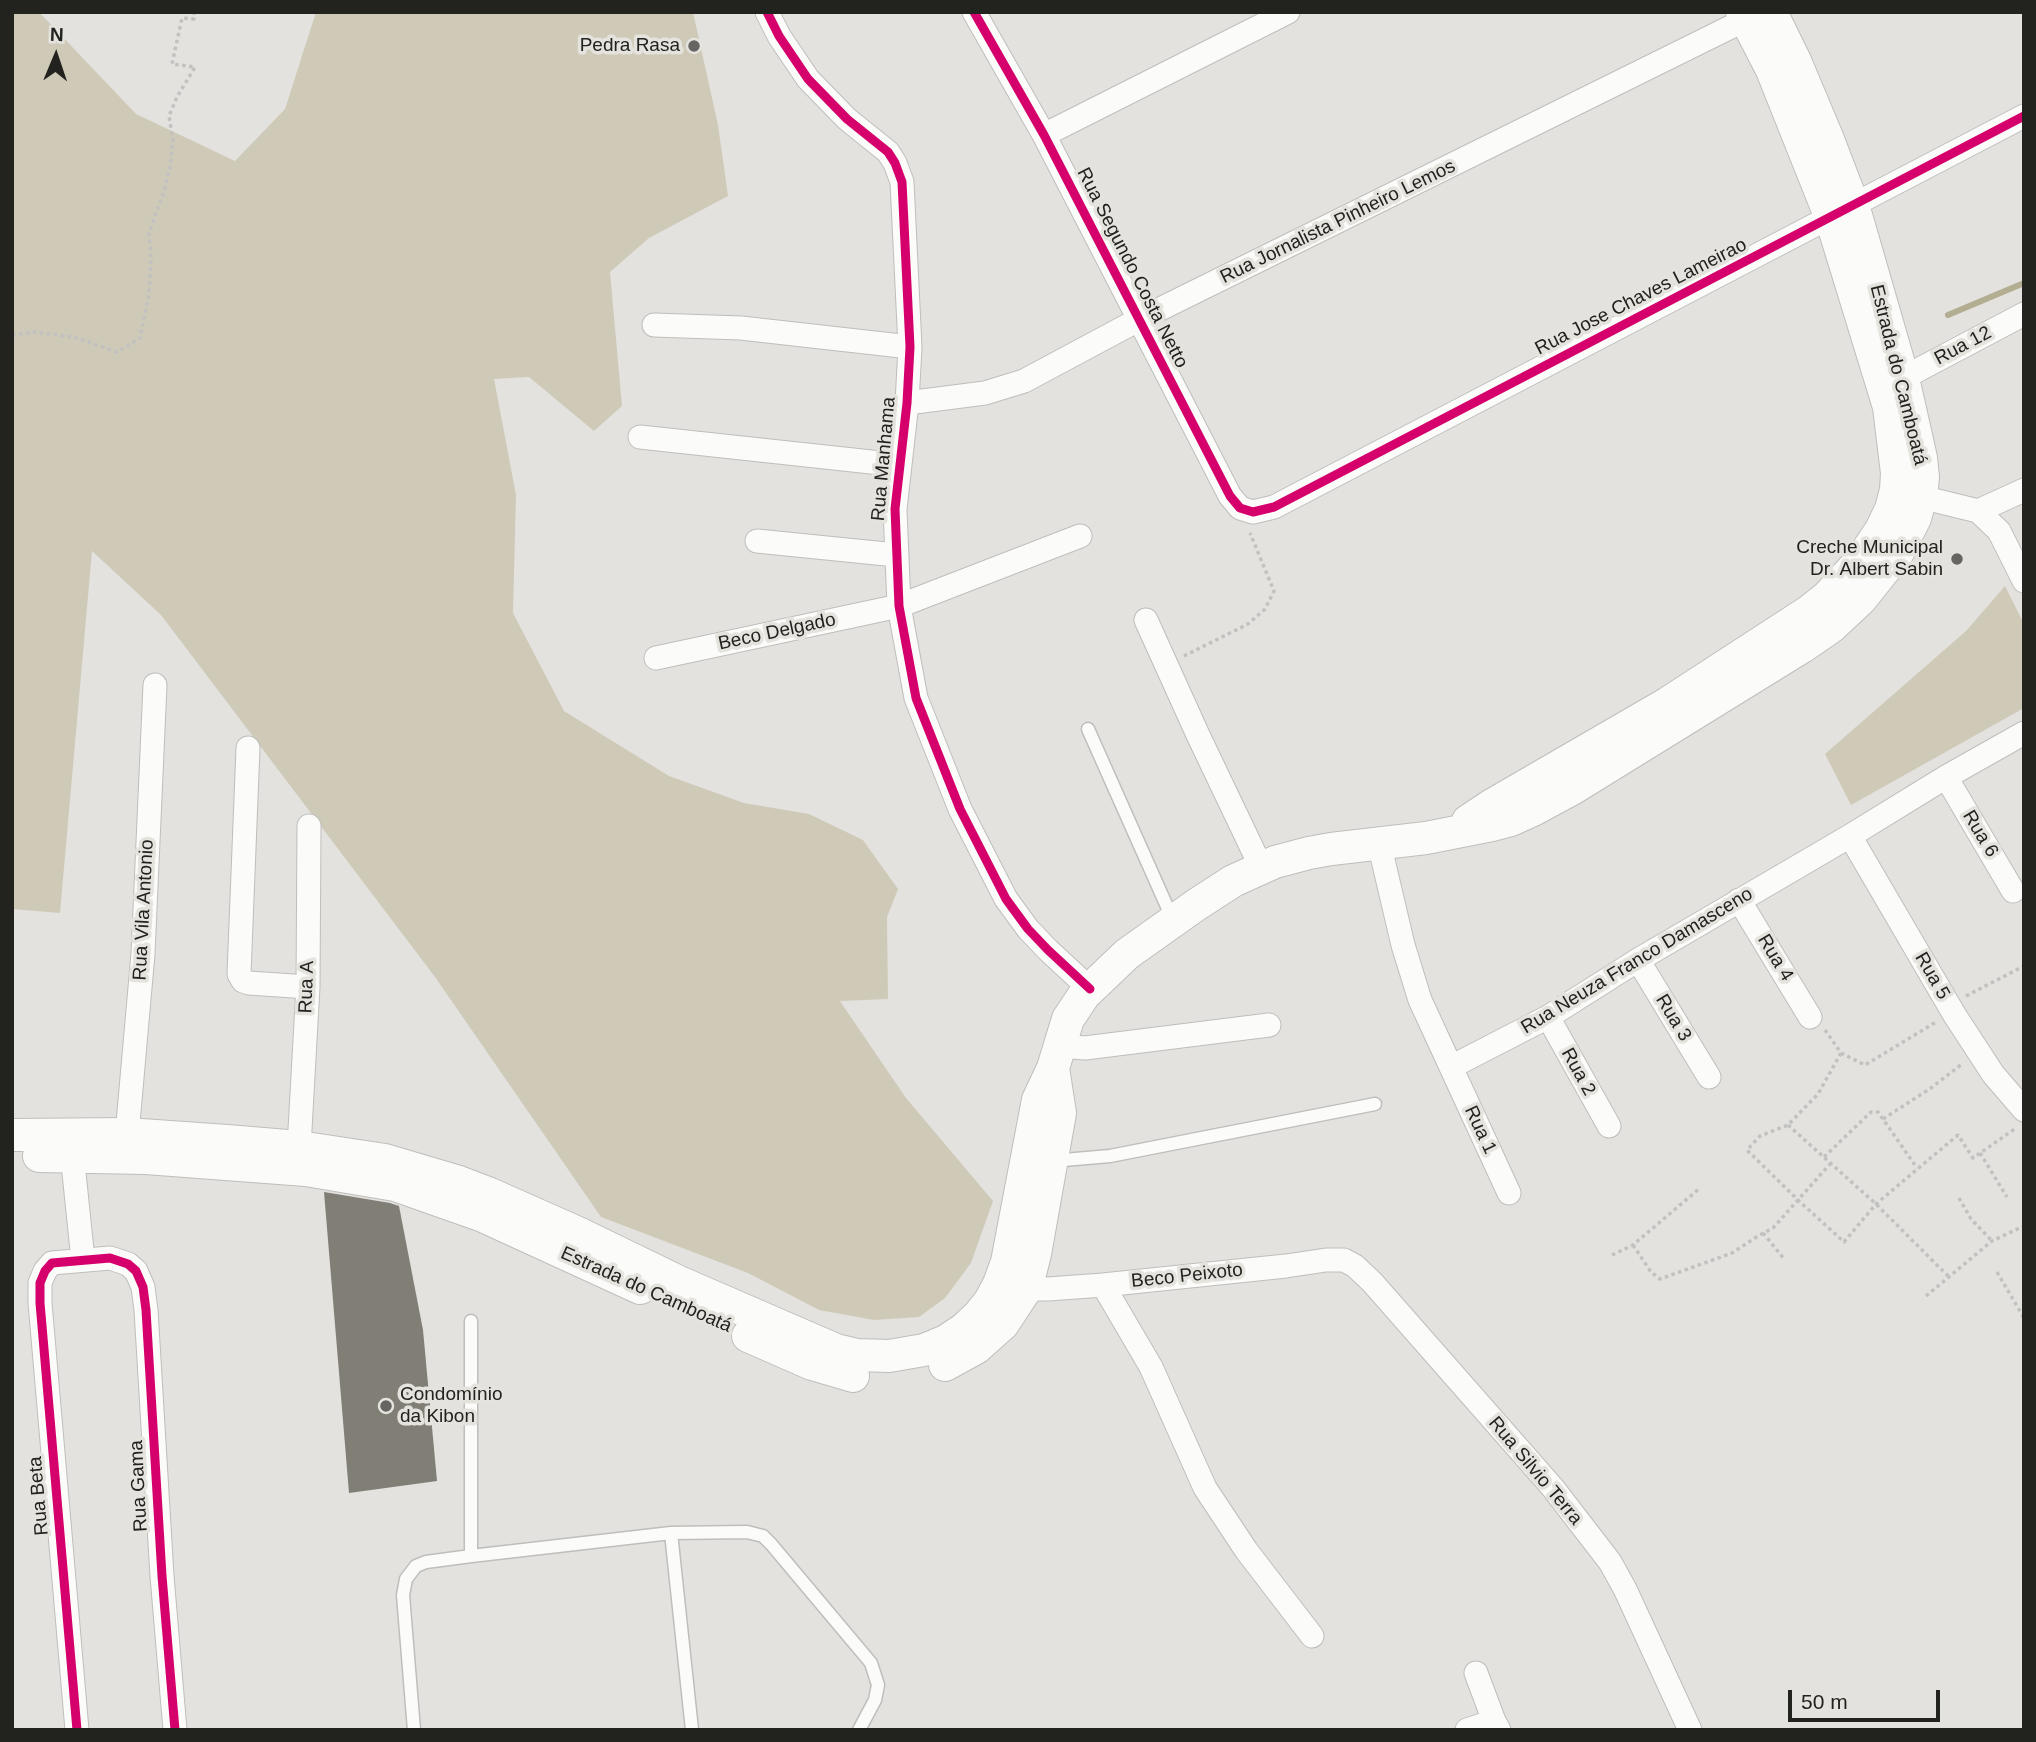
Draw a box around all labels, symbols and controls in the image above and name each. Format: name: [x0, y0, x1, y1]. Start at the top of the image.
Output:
north arrow: [21, 21, 91, 91]
text: N: [50, 24, 64, 45]
place label: Pedra Rasa: [580, 35, 680, 57]
marker: Pedra Rasa: [686, 38, 702, 54]
street label: Rua Jornalista Pinheiro Lemos: [1217, 155, 1459, 289]
street label: Rua Segundo Costa Netto: [1071, 164, 1193, 372]
street label: Rua Jose Chaves Lameirao: [1531, 234, 1751, 360]
street label: Estrada do Camboatá: [1865, 283, 1931, 467]
street label: Rua 12: [1931, 322, 1995, 370]
street label: Rua Manhama: [867, 396, 901, 522]
place label: Creche Municipal Dr. Albert Sabin: [1796, 537, 1943, 581]
marker: Creche Municipal Dr. Albert Sabin: [1949, 551, 1965, 567]
street label: Beco Delgado: [716, 608, 838, 656]
street label: Rua 6: [1957, 806, 2003, 862]
street label: Rua Vila Antonio: [129, 839, 159, 981]
street label: Rua Neuza Franco Damasceno: [1517, 883, 1757, 1039]
street label: Rua 4: [1752, 930, 1798, 986]
street label: Rua 5: [1909, 948, 1955, 1004]
street label: Rua A: [295, 960, 319, 1014]
street label: Rua 3: [1650, 990, 1696, 1046]
street label: Rua 2: [1556, 1044, 1600, 1100]
street label: Rua 1: [1459, 1102, 1501, 1158]
street label: Estrada do Camboatá: [557, 1242, 735, 1338]
street label: Beco Peixoto: [1130, 1259, 1244, 1293]
place label: Condomínio da Kibon: [400, 1384, 502, 1428]
marker: Condomínio da Kibon: [378, 1398, 394, 1414]
street label: Rua Silvio Terra: [1483, 1412, 1587, 1530]
street label: Rua Gama: [125, 1440, 153, 1532]
street label: Rua Beta: [24, 1456, 54, 1536]
scale bar: [1791, 1676, 1943, 1720]
text: 50 m: [1801, 1690, 1848, 1713]

